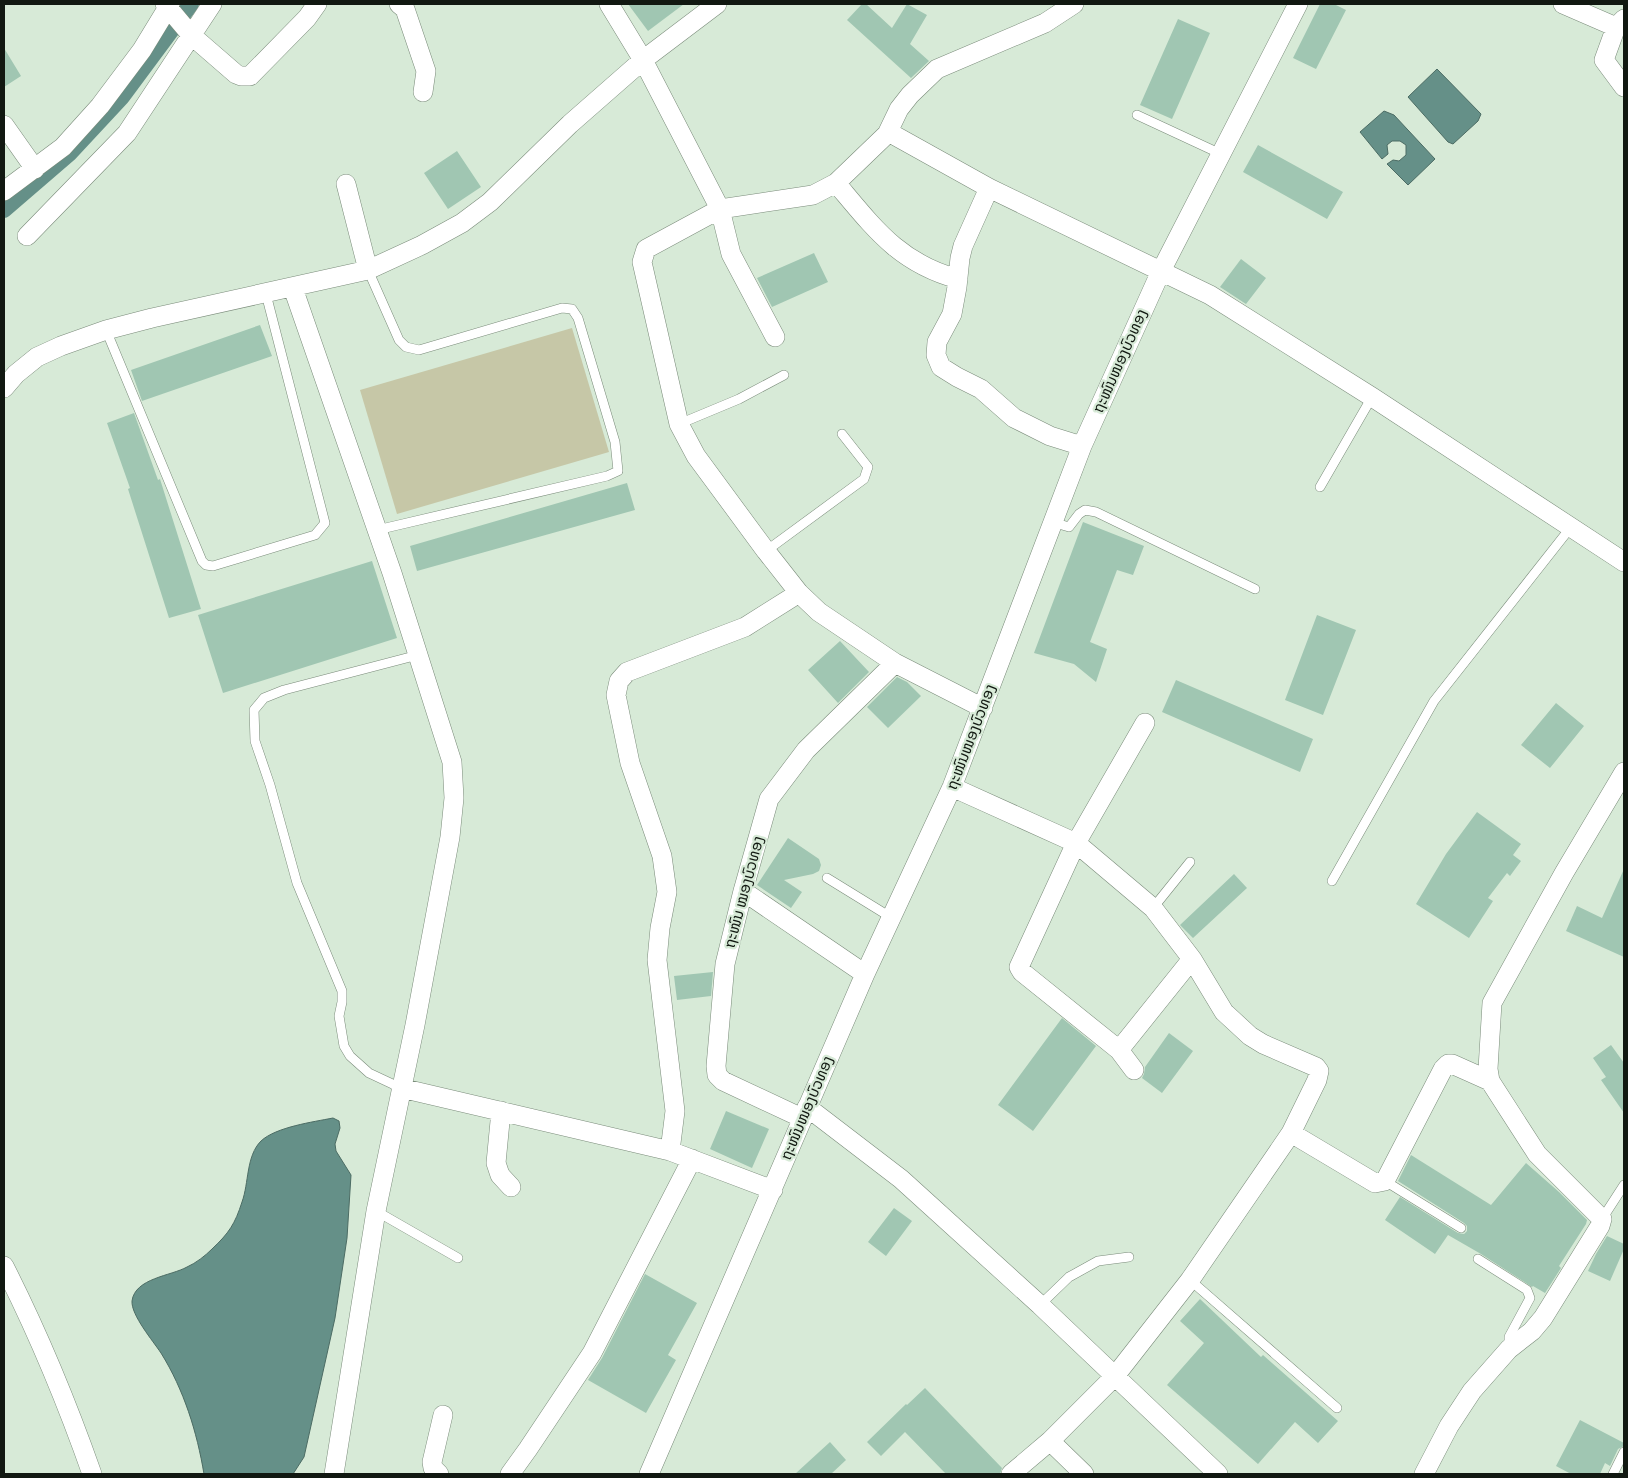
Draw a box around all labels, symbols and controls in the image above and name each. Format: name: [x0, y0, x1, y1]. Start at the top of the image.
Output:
street label: ຖະໜົນໜອງບົວທອງ: [1088, 306, 1151, 416]
street label: ຖະໜົນໜອງບົວທອງ: [942, 681, 999, 792]
street label: ຖະໜົນ ໝອງບົວທອງ: [719, 834, 768, 950]
street label: ຖະໜົນໜອງບົວທອງ: [776, 1053, 837, 1163]

